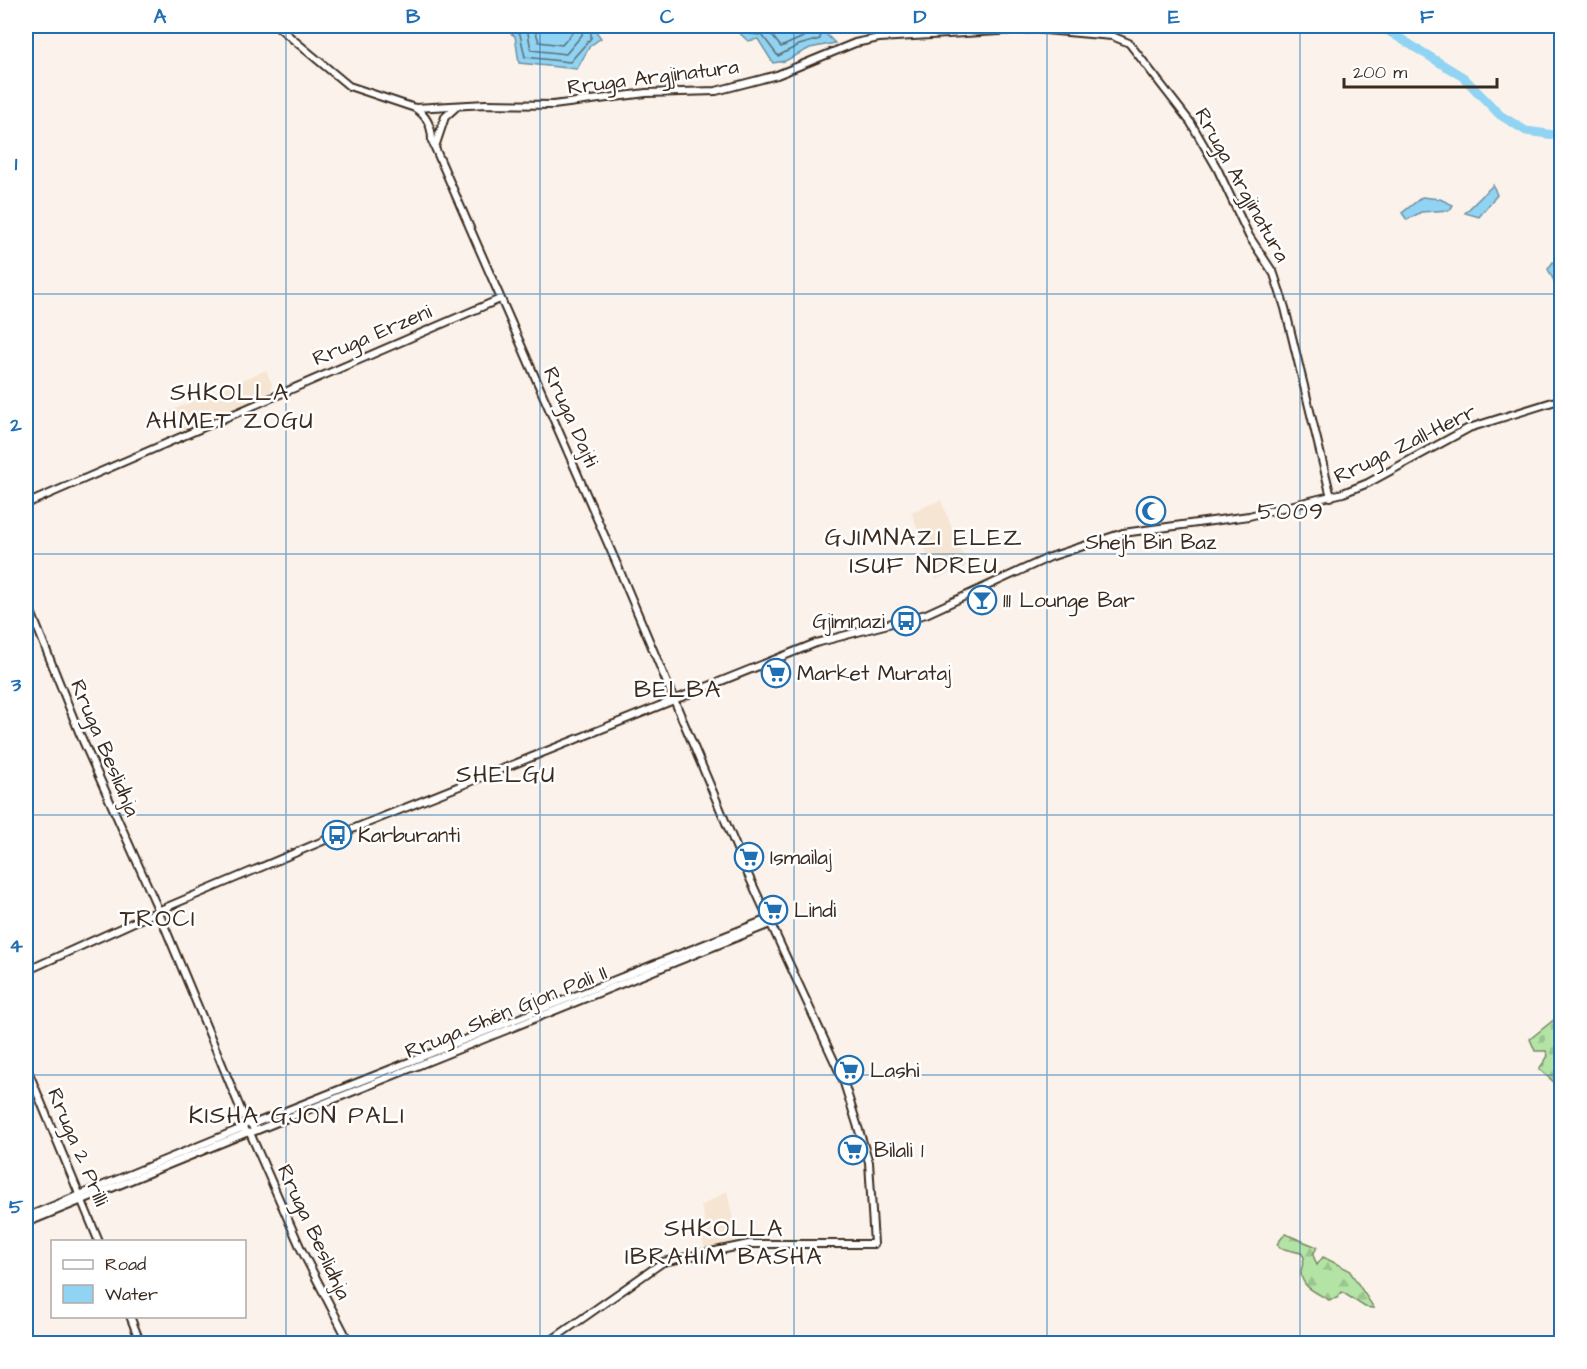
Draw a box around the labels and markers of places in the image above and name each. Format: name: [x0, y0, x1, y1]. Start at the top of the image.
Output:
mosque icon: Shejh Bin Baz: [1135, 495, 1167, 527]
place label: Shejh Bin Baz: [1086, 528, 1217, 557]
bar icon: 111 Lounge Bar: [966, 584, 998, 616]
place label: 111 Lounge Bar: [1003, 586, 1135, 617]
bus stop icon: Gjimnazi: [890, 605, 922, 637]
place label: Gjimnazi: [812, 607, 885, 636]
supermarket icon: Market Murataj: [760, 657, 792, 689]
place label: Market Murataj: [797, 659, 951, 688]
bus stop icon: Karburanti: [321, 819, 353, 851]
place label: Karburanti: [358, 821, 460, 850]
supermarket icon: Ismailaj: [733, 841, 765, 873]
place label: Ismailaj: [770, 843, 832, 872]
supermarket icon: Lindi: [757, 894, 789, 926]
place label: Lindi: [794, 896, 836, 925]
supermarket icon: Lashi: [833, 1054, 865, 1086]
place label: Lashi: [870, 1056, 919, 1085]
supermarket icon: Bilali 1: [837, 1134, 869, 1166]
place label: Bilali 1: [874, 1136, 924, 1165]

